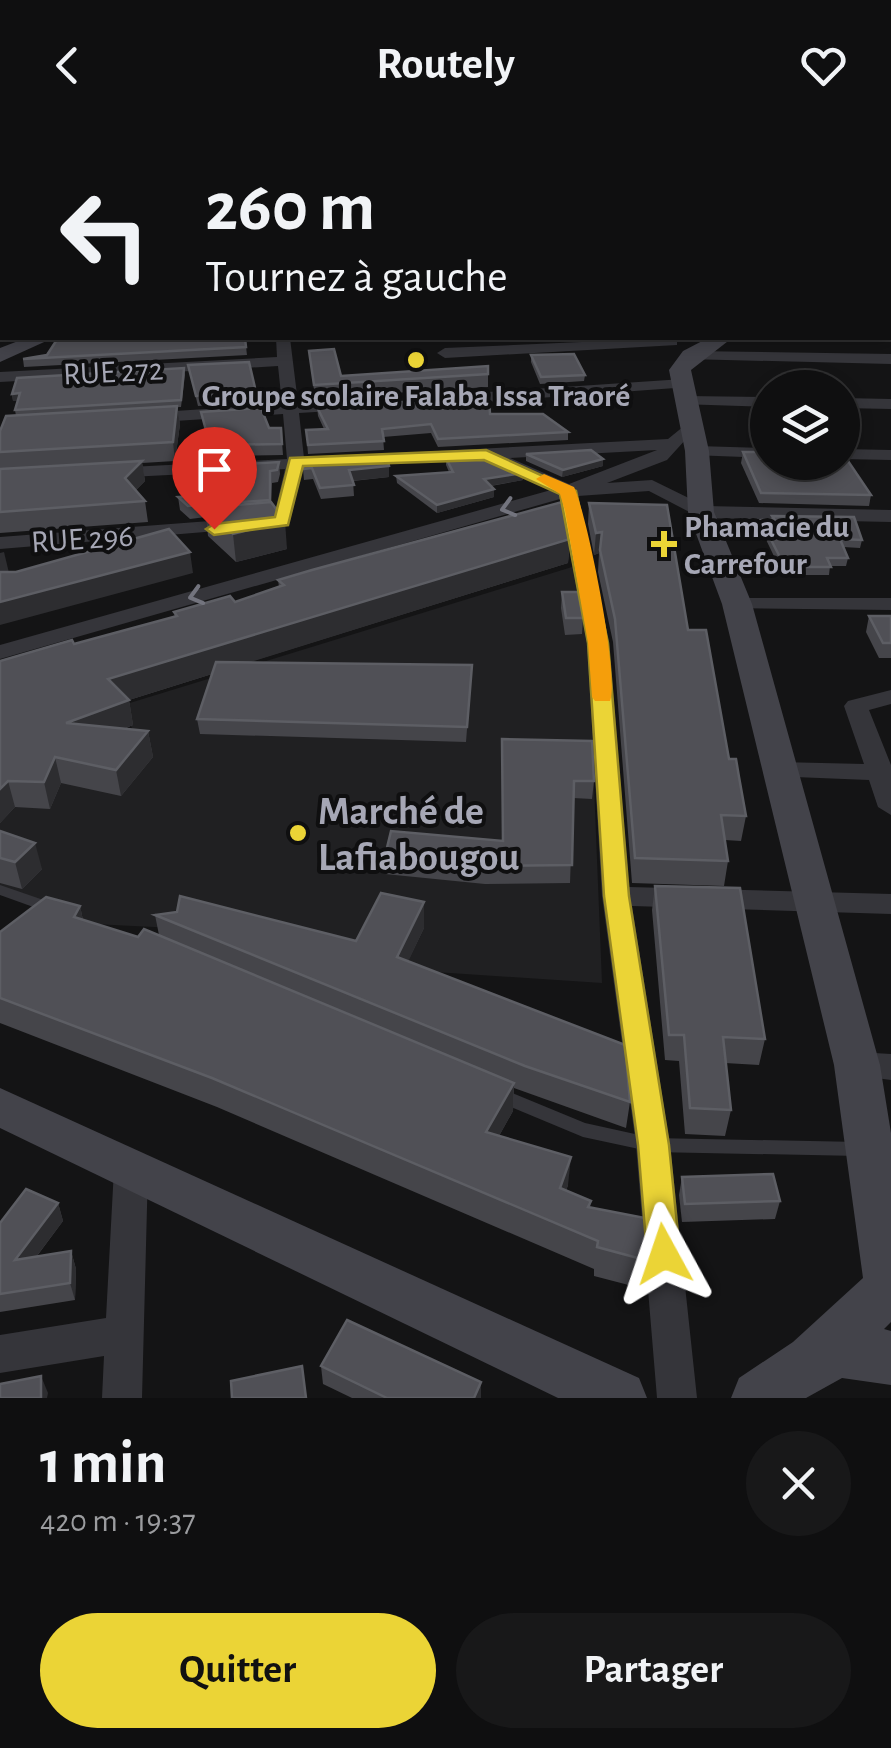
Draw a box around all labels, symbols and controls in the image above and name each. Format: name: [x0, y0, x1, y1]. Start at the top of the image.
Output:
icon: back: [40, 38, 95, 93]
icon: heart: [796, 38, 851, 93]
text: Routely: [376, 42, 515, 87]
icon: left: [40, 170, 170, 300]
text: 260 m: [205, 173, 375, 243]
text: Tournez à gauche: [205, 255, 508, 300]
marker: Groupe scolaire Falaba Issa Traoré: [405, 349, 427, 371]
street label: RUE 272: [62, 353, 164, 391]
map controls: [750, 370, 860, 480]
button: layers: [750, 370, 860, 480]
place label: Groupe scolaire Falaba Issa Traoré: [202, 380, 630, 412]
pin: [172, 427, 257, 530]
icon: arrive: [187, 442, 242, 497]
one-way arrow: [501, 496, 518, 517]
place label: Phamacie du Carrefour: [684, 511, 850, 580]
street label: RUE 296: [30, 519, 134, 559]
marker: Phamacie du Carrefour: [653, 533, 675, 555]
one-way arrow: [188, 585, 205, 606]
place label: Marché de Lafiabougou: [318, 792, 520, 878]
marker: Marché de Lafiabougou: [287, 822, 309, 844]
position arrow: [612, 1202, 716, 1306]
button: close: [746, 1431, 851, 1536]
text: 1 min: [40, 1434, 166, 1494]
text: 420 m · 19:37: [40, 1505, 196, 1537]
button: Quitter: [40, 1613, 436, 1728]
button: Partager: [456, 1613, 851, 1728]

